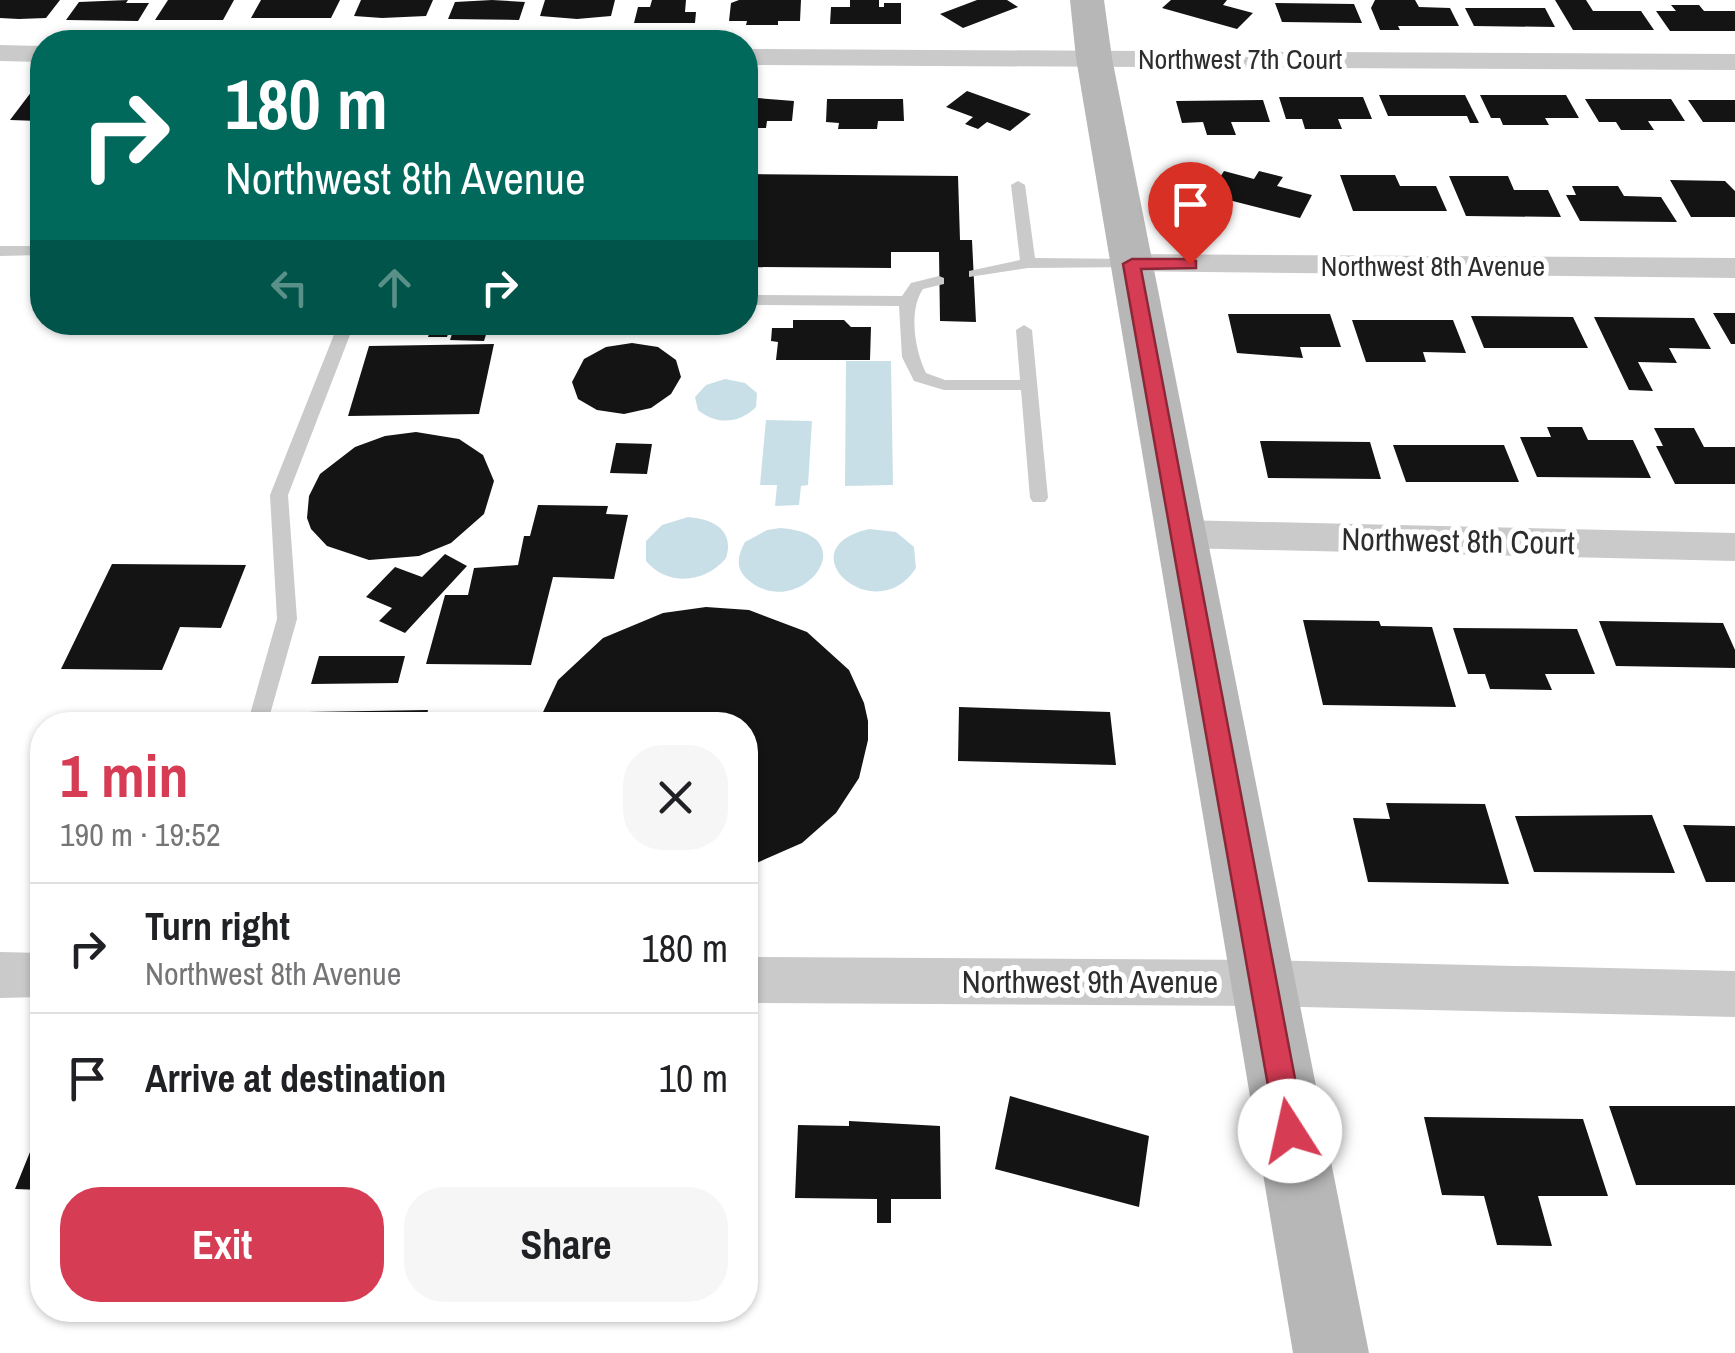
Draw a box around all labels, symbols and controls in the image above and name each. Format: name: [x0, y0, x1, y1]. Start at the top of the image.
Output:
street label: Northwest 7th Court: [1138, 40, 1342, 78]
text: 180 m: [225, 57, 388, 151]
icon: right: [60, 70, 190, 200]
text: Northwest 8th Avenue: [225, 147, 585, 208]
pin: [1148, 162, 1233, 265]
icon: arrive: [1163, 177, 1218, 232]
street label: Northwest 8th Avenue: [1321, 247, 1545, 285]
icon: left: [262, 260, 317, 315]
icon: ahead: [367, 260, 422, 315]
icon: right: [472, 260, 527, 315]
street label: Northwest 8th Court: [1341, 517, 1575, 564]
text: 1 min: [60, 735, 189, 816]
button: close: [623, 745, 728, 850]
text: 190 m · 19:52: [60, 813, 220, 856]
text: Turn right: [145, 901, 290, 952]
icon: right: [60, 921, 115, 976]
text: 180 m: [641, 923, 728, 974]
text: Northwest 8th Avenue: [145, 952, 401, 995]
street label: Northwest 9th Avenue: [962, 960, 1218, 1003]
icon: arrive: [60, 1051, 115, 1106]
text: Arrive at destination: [145, 1053, 446, 1104]
text: 10 m: [659, 1053, 728, 1104]
position arrow: [1238, 1079, 1342, 1183]
button: Exit: [60, 1187, 384, 1302]
button: Share: [404, 1187, 728, 1302]

